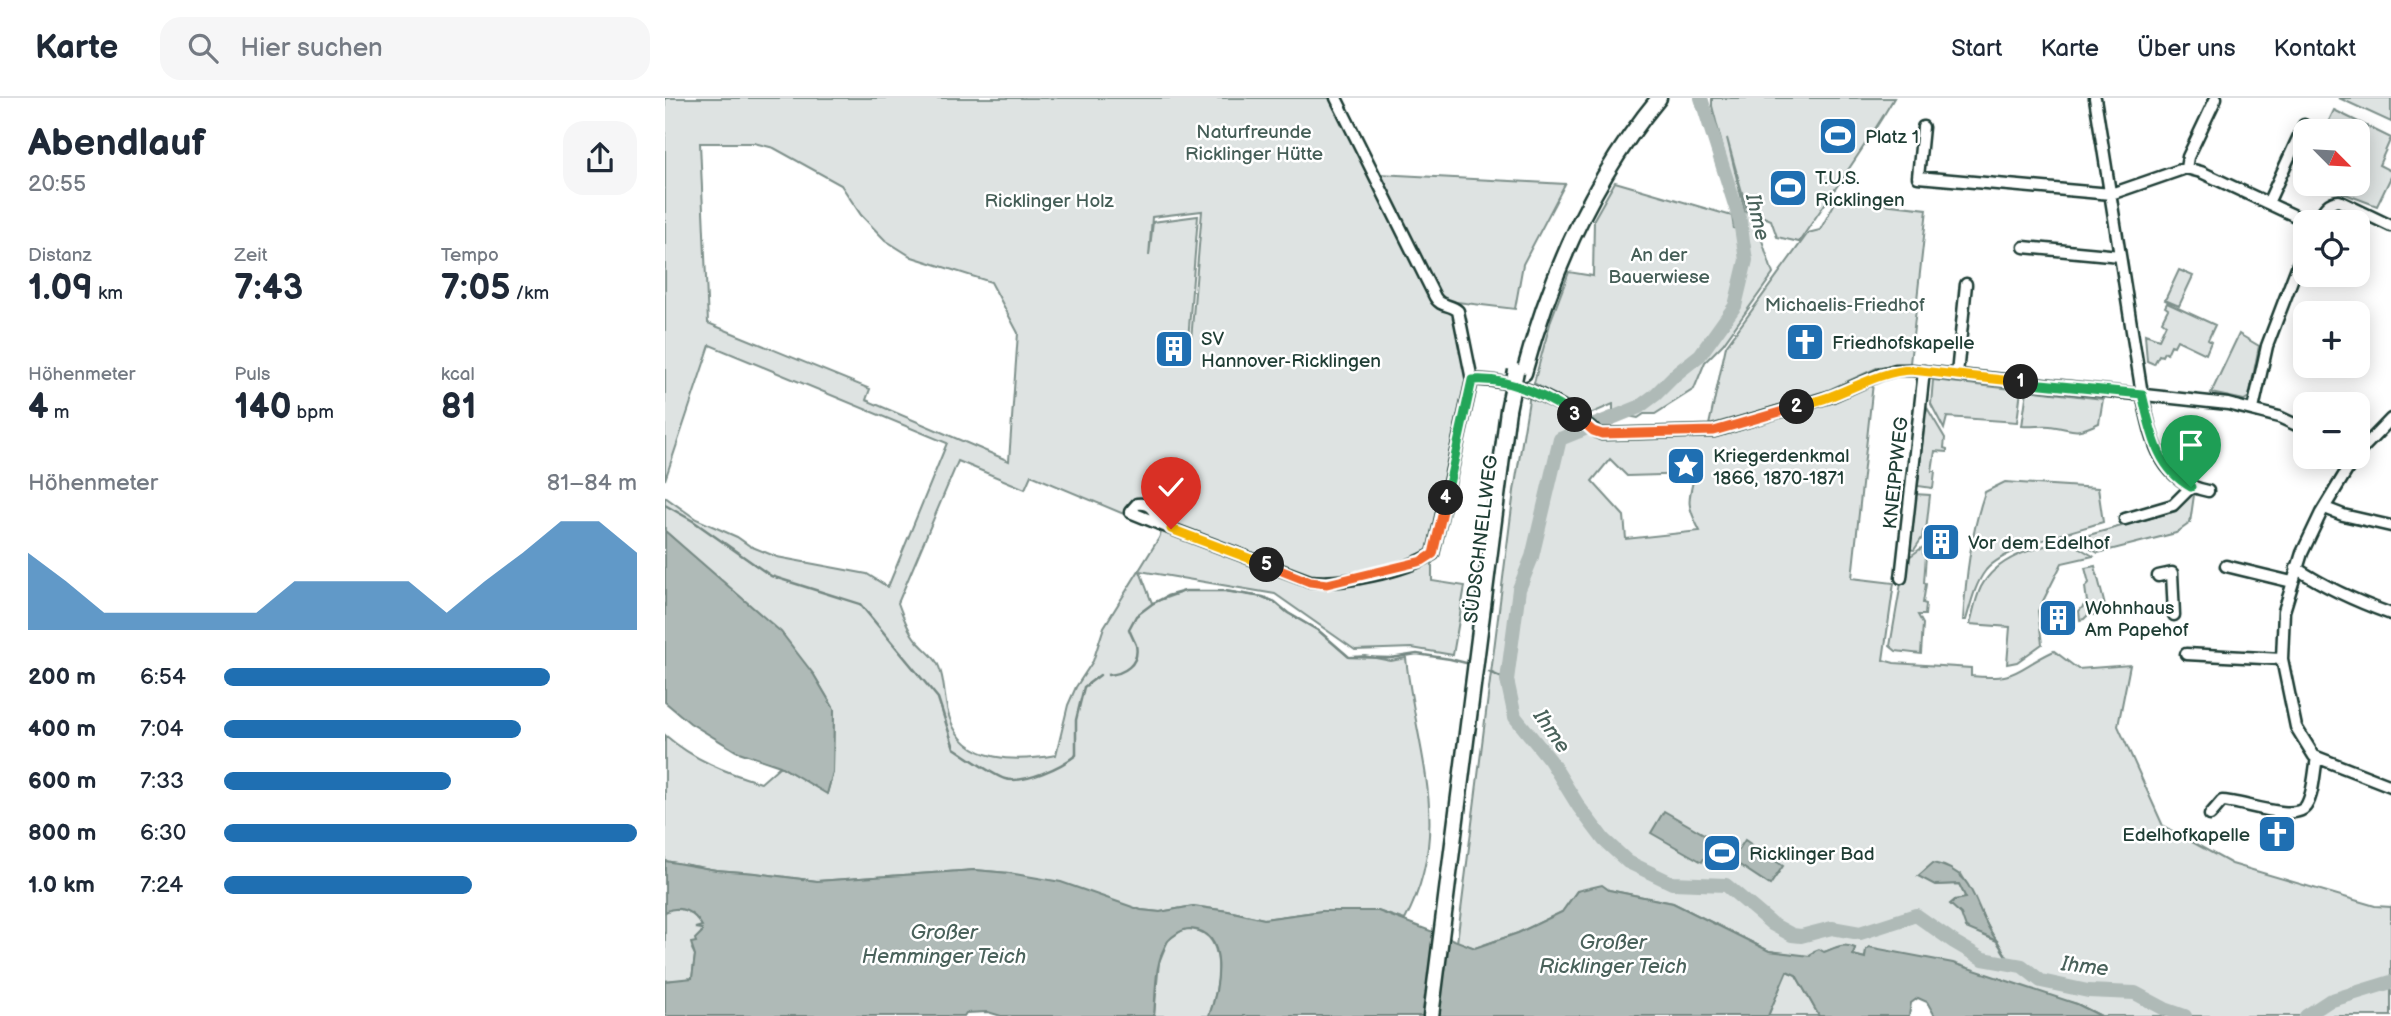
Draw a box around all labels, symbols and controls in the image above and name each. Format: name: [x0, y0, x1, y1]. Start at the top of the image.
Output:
search box: [160, 17, 650, 80]
text: Karte: [35, 28, 118, 68]
icon: search: [184, 29, 222, 67]
text: Hier suchen: [240, 33, 383, 64]
text: Start: [1951, 34, 2002, 63]
text: Karte: [2040, 34, 2099, 63]
text: Über uns: [2137, 34, 2236, 63]
text: Kontakt: [2274, 34, 2356, 63]
sports icon: Platz 1: [1817, 115, 1859, 157]
north arrow: [2293, 119, 2369, 196]
map controls: [2293, 119, 2370, 469]
text: Abendlauf: [28, 121, 206, 166]
button: share: [563, 121, 637, 195]
park label: Naturfreunde Ricklinger Hütte: [1185, 121, 1323, 166]
place label: Platz 1: [1865, 126, 1919, 149]
sports icon: T.U.S. Ricklingen: [1767, 167, 1809, 209]
place label: T.U.S. Ricklingen: [1815, 167, 1905, 212]
text: 20:55: [28, 170, 86, 198]
park label: Ricklinger Holz: [984, 190, 1114, 213]
water label: Ihme: [1740, 190, 1775, 243]
button: locate: [2293, 210, 2370, 287]
text: Distanz: [28, 244, 92, 267]
text: Zeit: [234, 244, 268, 267]
text: Tempo: [441, 244, 499, 267]
park label: An der Bauerwiese: [1608, 244, 1710, 289]
text: 1.09: [28, 267, 93, 310]
text: 7:43: [234, 267, 303, 310]
text: 7:05: [441, 267, 510, 310]
text: km: [93, 282, 123, 305]
text: /km: [510, 282, 549, 305]
park label: Michaelis-Friedhof: [1765, 294, 1925, 317]
button: +: [2293, 301, 2370, 378]
church icon: Friedhofskapelle: [1784, 321, 1826, 363]
building icon: SV Hannover-Ricklingen: [1153, 328, 1195, 370]
place label: SV Hannover-Ricklingen: [1201, 328, 1381, 373]
place label: Friedhofskapelle: [1832, 332, 1974, 355]
text: Höhenmeter: [28, 363, 135, 386]
text: Puls: [234, 363, 271, 386]
text: kcal: [441, 363, 475, 386]
pin: 1: [2003, 364, 2039, 400]
text: 1: [2017, 370, 2025, 393]
text: 4: [28, 386, 49, 429]
text: 140: [234, 386, 291, 429]
text: 81: [441, 386, 476, 429]
pin: 2: [1779, 390, 1815, 424]
button: −: [2293, 392, 2370, 469]
text: 2: [1791, 395, 1802, 418]
pin: 3: [1557, 398, 1593, 432]
text: m: [49, 401, 69, 424]
text: bpm: [291, 401, 334, 424]
text: 3: [1569, 403, 1580, 426]
pin: [2161, 415, 2221, 487]
street label: KNEIPPWEG: [1879, 416, 1914, 530]
icon: arrive: [2172, 426, 2210, 464]
place icon: Kriegerdenkmal 1866, 1870-1871: [1665, 445, 1707, 487]
place label: Kriegerdenkmal 1866, 1870-1871: [1713, 445, 1849, 490]
street label: SÜDSCHNELLWEG: [1460, 454, 1503, 625]
pin: [1141, 457, 1201, 529]
icon: check: [1152, 468, 1190, 506]
text: Höhenmeter: [28, 469, 158, 497]
text: 81–84 m: [547, 469, 637, 497]
pin: 4: [1429, 480, 1463, 516]
text: 4: [1440, 486, 1451, 509]
building icon: Vor dem Edelhof: [1920, 521, 1962, 563]
place label: Vor dem Edelhof: [1968, 532, 2110, 555]
pin: 5: [1249, 547, 1285, 582]
text: 5: [1261, 553, 1272, 576]
building icon: Wohnhaus Am Papehof: [2037, 597, 2079, 639]
place label: Wohnhaus Am Papehof: [2085, 597, 2189, 642]
text: 200 m: [28, 663, 96, 691]
text: 6:54: [140, 663, 186, 691]
water label: Ihme: [1527, 704, 1575, 758]
text: 400 m: [28, 715, 96, 743]
text: 7:04: [140, 715, 184, 743]
text: 600 m: [28, 767, 96, 795]
text: 7:33: [140, 767, 184, 795]
church icon: Edelhofkapelle: [2256, 813, 2298, 855]
text: 800 m: [28, 819, 96, 847]
text: 6:30: [140, 819, 186, 847]
place label: Edelhofkapelle: [2122, 824, 2250, 847]
sports icon: Ricklinger Bad: [1701, 832, 1743, 874]
place label: Ricklinger Bad: [1749, 843, 1875, 866]
text: 1.0 km: [28, 871, 95, 899]
text: 7:24: [140, 871, 183, 899]
water label: Großer Hemminger Teich: [862, 920, 1027, 969]
water label: Großer Ricklinger Teich: [1539, 930, 1688, 979]
water label: Ihme: [2059, 951, 2110, 982]

